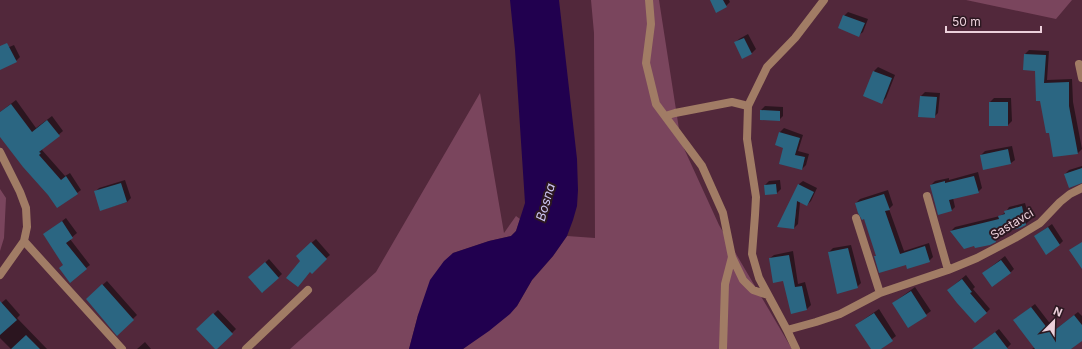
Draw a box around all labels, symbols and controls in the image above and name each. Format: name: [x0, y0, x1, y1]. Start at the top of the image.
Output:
scale bar: [946, 8, 1041, 34]
text: 50 m: [952, 14, 981, 29]
water label: Bosna: [532, 181, 558, 223]
street label: Sastavci: [987, 205, 1036, 242]
north arrow: [1034, 301, 1074, 341]
text: N: [1051, 304, 1065, 320]

